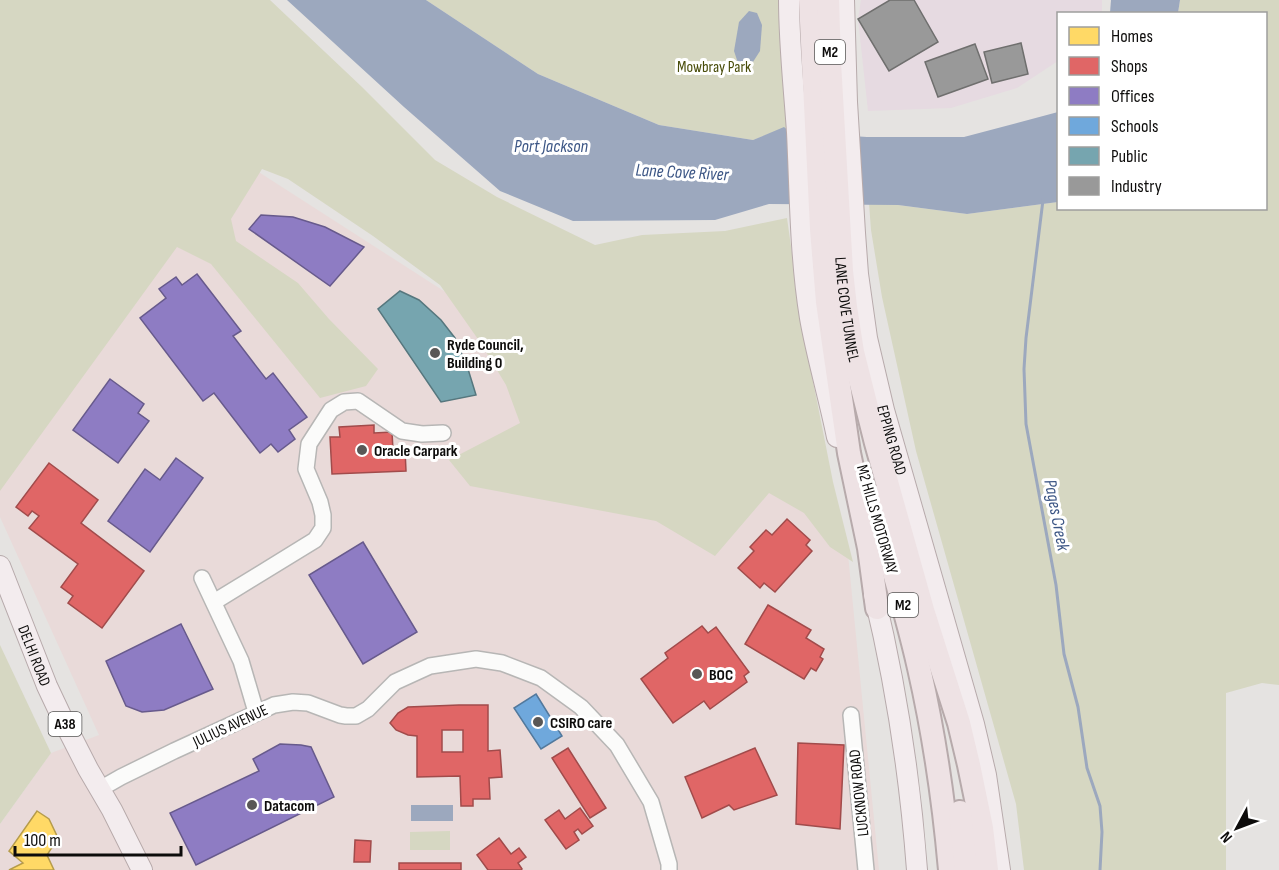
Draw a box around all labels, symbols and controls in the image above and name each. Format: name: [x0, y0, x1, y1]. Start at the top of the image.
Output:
legend: [1057, 12, 1267, 210]
text: Homes: [1111, 26, 1153, 47]
road number: M2: [815, 40, 845, 64]
text: Shops: [1111, 56, 1148, 77]
park label: Mowbray Park: [677, 58, 751, 77]
text: Offices: [1111, 86, 1154, 107]
text: Schools: [1111, 116, 1158, 137]
water label: Port Jackson: [514, 136, 588, 157]
text: Public: [1111, 146, 1148, 167]
water label: Lane Cove River: [635, 160, 730, 185]
text: Industry: [1111, 176, 1162, 197]
street label: LANE COVE TUNNEL: [830, 257, 863, 364]
place label: Ryde Council, Building 0: [447, 336, 524, 373]
marker: Ryde Council, Building 0: [428, 346, 442, 360]
street label: EPPING ROAD: [872, 403, 910, 478]
place label: Oracle Carpark: [374, 442, 458, 461]
marker: Oracle Carpark: [355, 443, 369, 457]
street label: M2 HILLS MOTORWAY: [852, 463, 901, 576]
water label: Pages Creek: [1039, 478, 1074, 554]
road number: M2: [888, 593, 918, 617]
street label: DELHI ROAD: [13, 623, 54, 689]
place label: BOC: [709, 666, 733, 685]
marker: BOC: [690, 667, 704, 681]
street label: JULIUS AVENUE: [189, 701, 271, 752]
road number: A38: [48, 712, 82, 736]
place label: CSIRO care: [550, 714, 612, 733]
marker: CSIRO care: [531, 715, 545, 729]
street label: LUCKNOW ROAD: [845, 748, 873, 837]
place label: Datacom: [264, 797, 315, 816]
marker: Datacom: [245, 798, 259, 812]
north arrow: [1207, 798, 1267, 858]
scale bar: [15, 819, 182, 857]
text: N: [1217, 827, 1237, 846]
text: 100 m: [24, 830, 61, 851]

